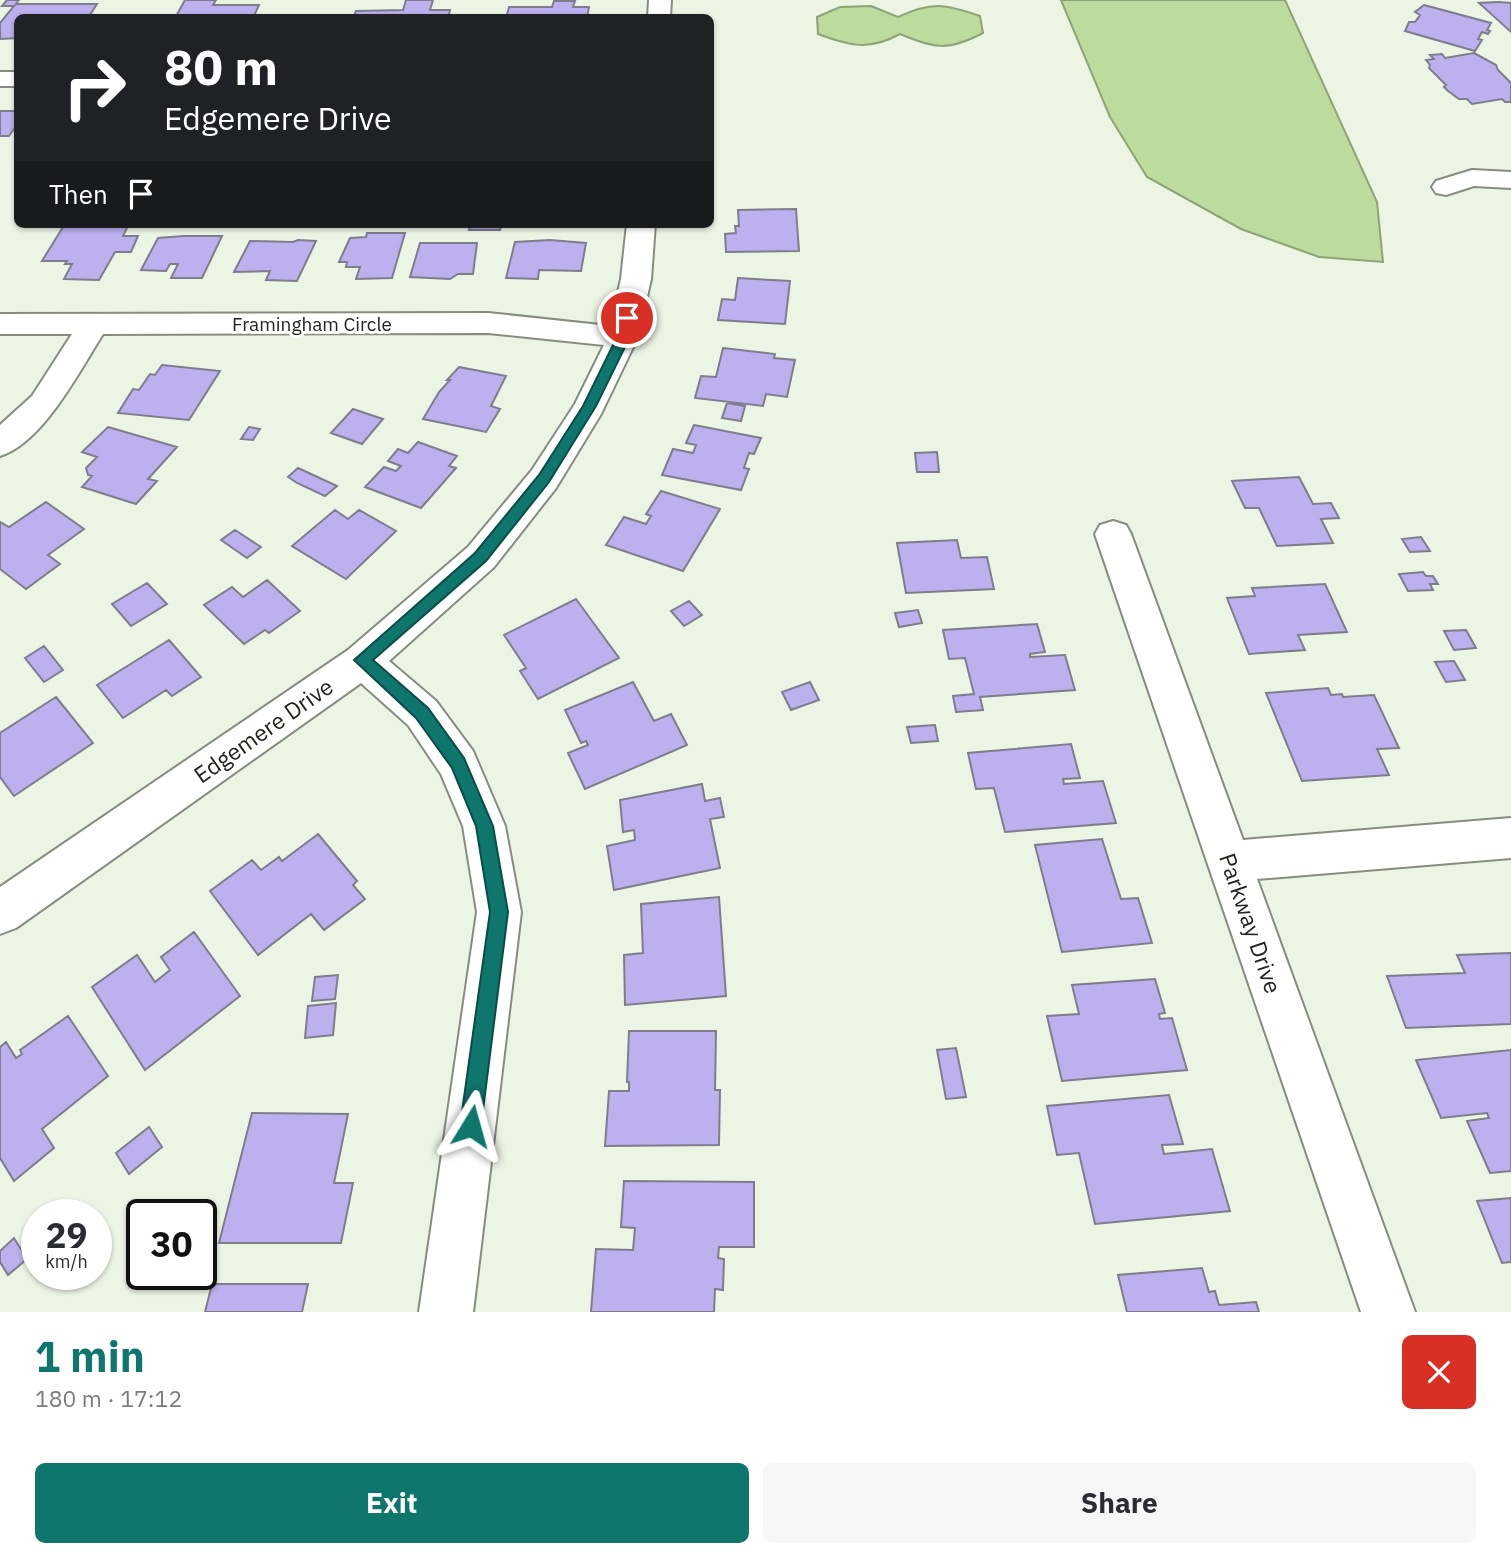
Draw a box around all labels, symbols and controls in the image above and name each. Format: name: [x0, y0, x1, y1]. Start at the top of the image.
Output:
text: 80 m: [164, 35, 278, 98]
icon: right: [49, 42, 140, 133]
text: Edgemere Drive: [164, 97, 392, 139]
icon: arrive: [122, 175, 160, 213]
text: Then: [49, 177, 108, 211]
pin: [597, 288, 657, 348]
icon: arrive: [608, 299, 646, 337]
street label: Framingham Circle: [232, 312, 392, 336]
street label: Edgemere Drive: [187, 671, 339, 789]
street label: Parkway Drive: [1213, 849, 1289, 997]
position arrow: [434, 1089, 508, 1163]
speed limit sign: 30: [126, 1199, 217, 1290]
text: 29: [45, 1212, 88, 1258]
text: km/h: [45, 1250, 88, 1273]
text: 1 min: [35, 1329, 145, 1384]
button: close: [1402, 1335, 1476, 1409]
text: 180 m · 17:12: [35, 1383, 182, 1413]
button: Exit: [35, 1463, 749, 1543]
button: Share: [763, 1463, 1476, 1543]

